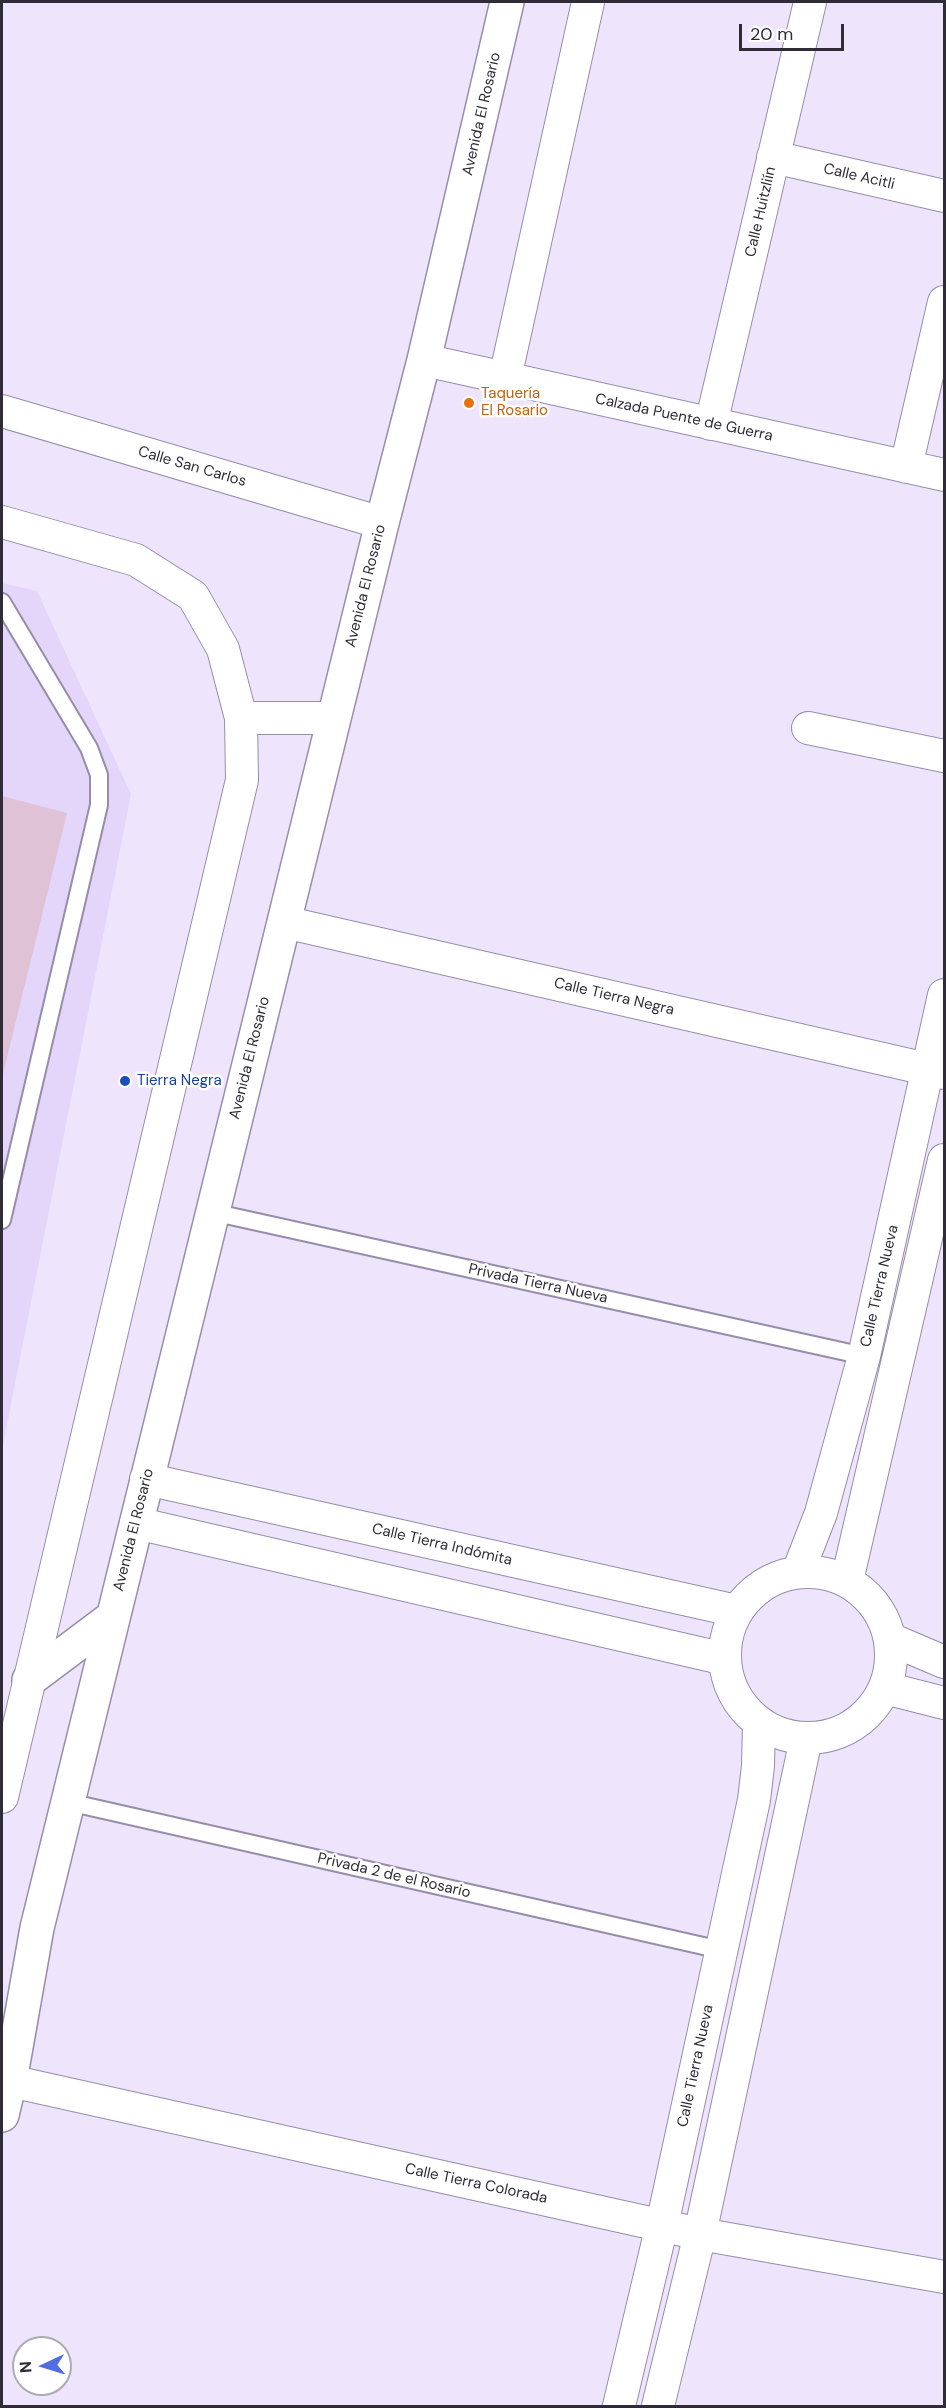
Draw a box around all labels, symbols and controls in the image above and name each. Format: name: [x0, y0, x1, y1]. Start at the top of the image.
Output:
scale bar: [742, 12, 847, 50]
text: 20 m: [750, 22, 793, 46]
street label: Avenida El Rosario: [459, 51, 505, 177]
street label: Calle Acitli: [822, 160, 896, 194]
street label: Calle Huitzliín: [742, 165, 780, 259]
place label: Taquería El Rosario: [481, 385, 548, 420]
street label: Calzada Puente de Guerra: [594, 390, 774, 446]
marker: Taquería El Rosario: [462, 396, 476, 410]
street label: Calle San Carlos: [136, 443, 248, 491]
street label: Avenida El Rosario: [342, 523, 390, 649]
street label: Calle Tierra Negra: [552, 974, 676, 1020]
street label: Avenida El Rosario: [226, 995, 274, 1121]
place label: Tierra Negra: [137, 1072, 222, 1090]
marker: Tierra Negra: [118, 1074, 132, 1088]
street label: Calle Tierra Nueva: [857, 1223, 903, 1349]
street label: Privada Tierra Nueva: [467, 1260, 609, 1308]
street label: Avenida El Rosario: [110, 1467, 158, 1593]
street label: Calle Tierra Indómita: [370, 1520, 514, 1570]
street label: Privada 2 de el Rosario: [316, 1850, 472, 1902]
street label: Calle Tierra Nueva: [674, 2003, 718, 2129]
street label: Calle Tierra Colorada: [403, 2160, 549, 2208]
north arrow: [12, 2336, 72, 2396]
text: N: [15, 2361, 36, 2374]

